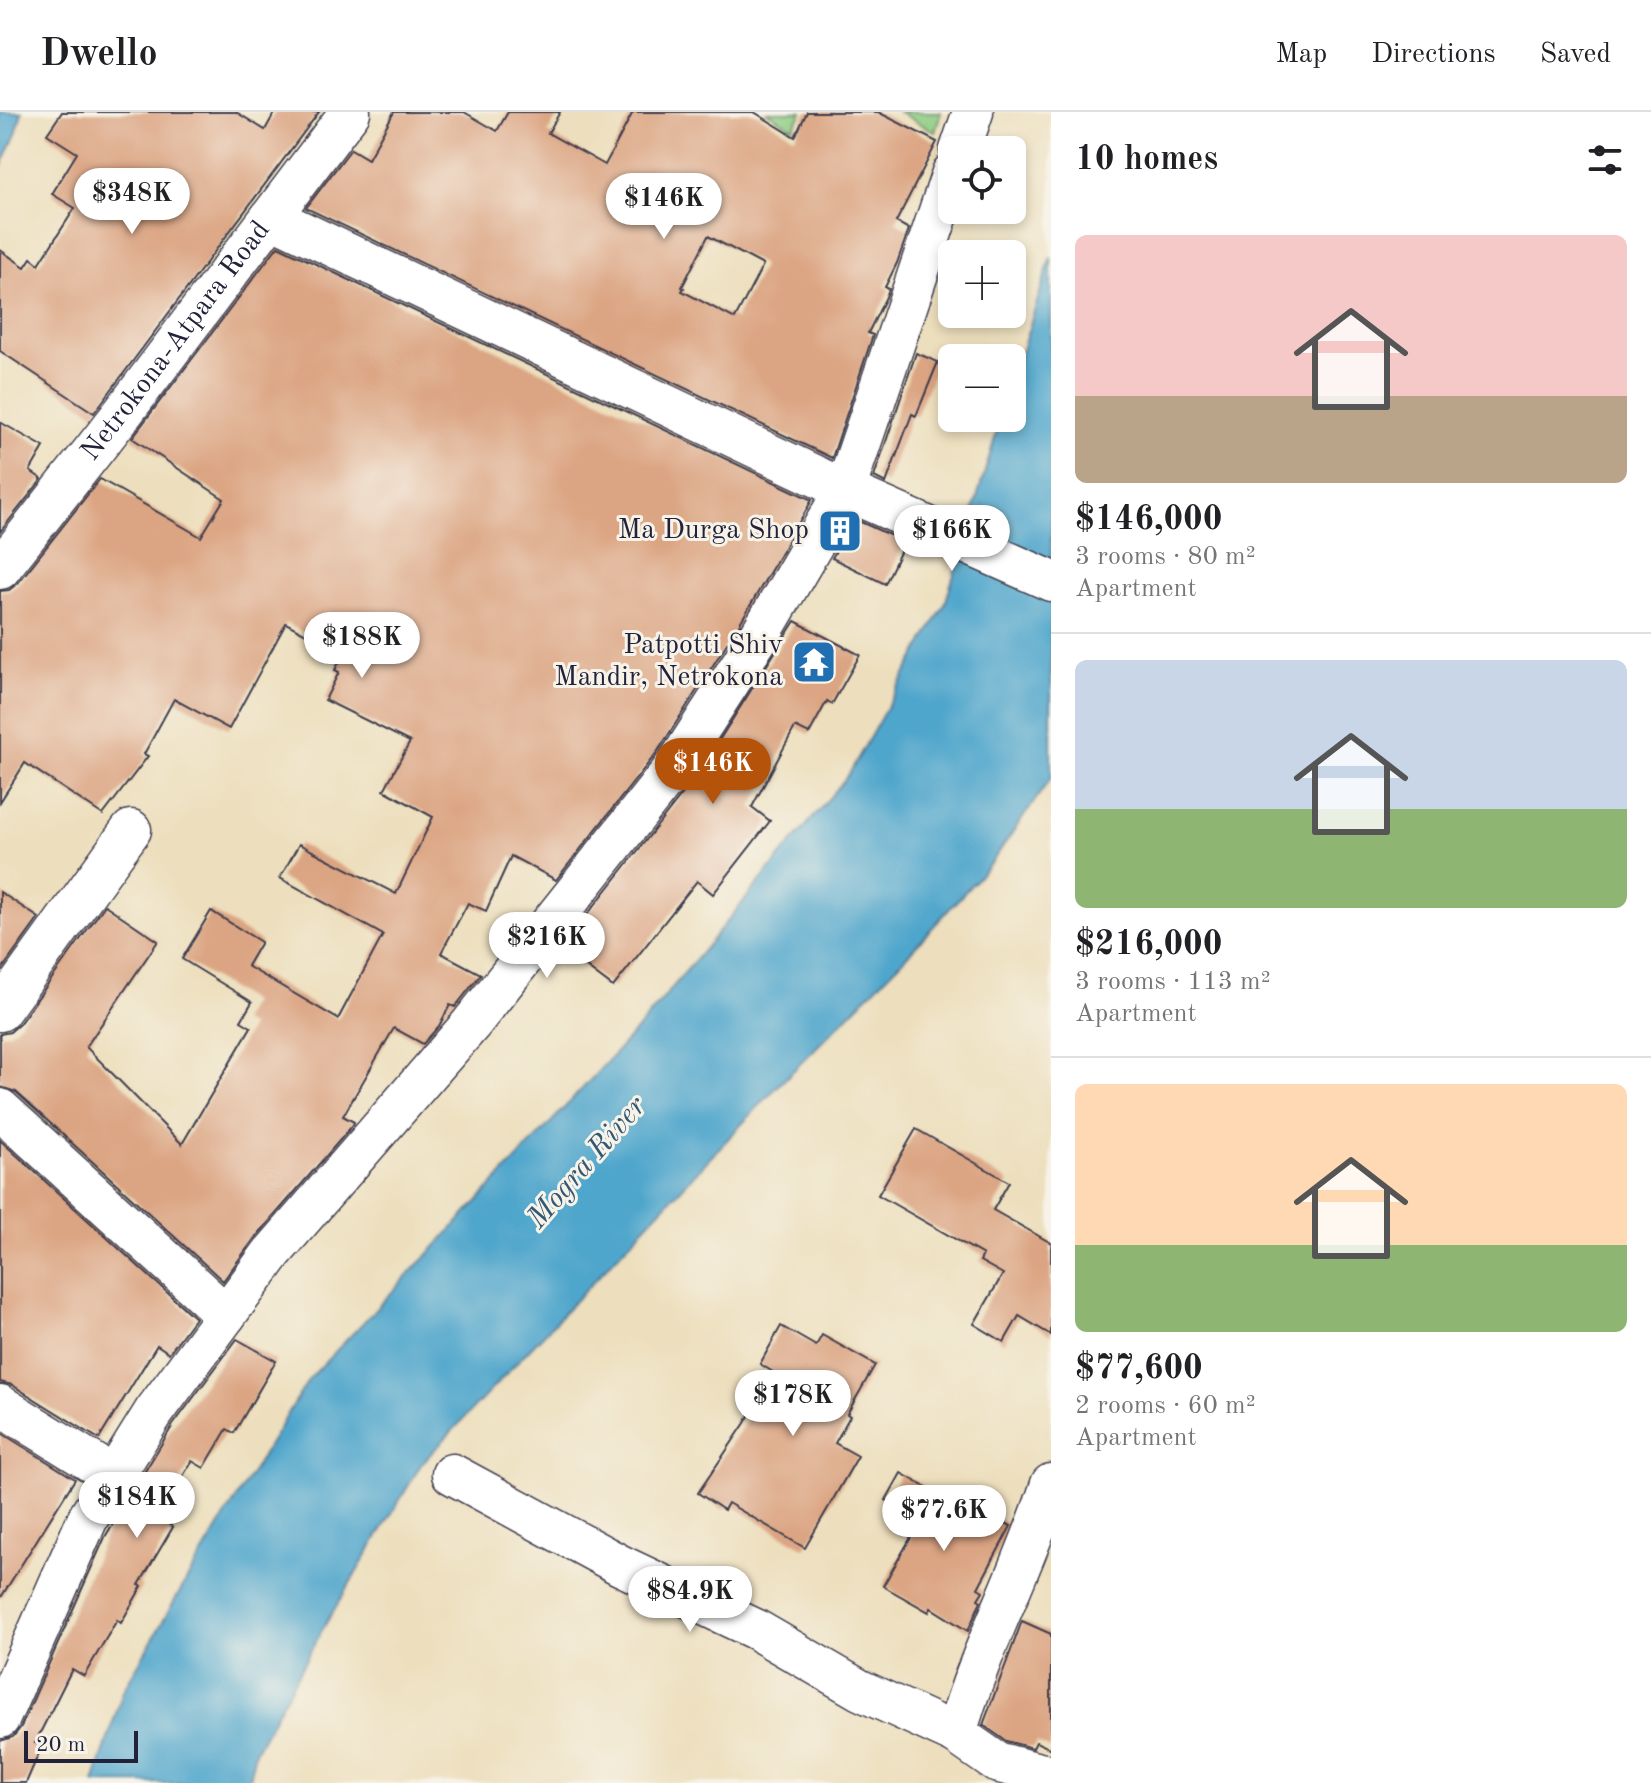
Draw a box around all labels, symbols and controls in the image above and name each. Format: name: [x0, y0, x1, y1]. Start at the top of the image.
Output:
text: Dwello: [40, 36, 158, 74]
text: Map: [1275, 41, 1327, 69]
text: Directions: [1371, 41, 1496, 69]
text: Saved: [1540, 41, 1611, 69]
map controls: [938, 136, 1026, 432]
button: locate: [938, 136, 1026, 224]
icon: filters: [1583, 138, 1627, 182]
text: 10 homes: [1075, 143, 1218, 177]
pin: $348K: [76, 168, 188, 236]
pin: $146K: [608, 173, 720, 241]
text: $348K: [92, 181, 172, 207]
text: $146K: [624, 186, 704, 212]
street label: Netrokona-Atpara Road: [77, 216, 276, 466]
button: +: [938, 240, 1026, 328]
icon: home: [1279, 287, 1423, 431]
button: −: [938, 344, 1026, 432]
text: $146,000: [1075, 503, 1223, 537]
pin: $166K: [896, 505, 1008, 573]
building icon: Ma Durga Shop: [816, 507, 864, 555]
place label: Ma Durga Shop: [618, 517, 809, 545]
text: $166K: [912, 518, 992, 544]
text: 3 rooms · 80 m²: [1075, 544, 1256, 570]
text: Apartment: [1075, 576, 1197, 602]
pin: $188K: [306, 612, 418, 680]
text: $188K: [322, 625, 402, 651]
place label: Patpotti Shiv Mandir, Netrokona: [554, 632, 783, 692]
temple icon: Patpotti Shiv Mandir, Netrokona: [790, 638, 838, 686]
icon: home: [1279, 712, 1423, 856]
pin: $146K: [657, 738, 769, 806]
text: $146K: [673, 751, 753, 777]
pin: $216K: [491, 912, 603, 980]
text: $216K: [507, 925, 587, 951]
text: $216,000: [1075, 928, 1223, 962]
text: 3 rooms · 113 m²: [1075, 969, 1271, 995]
text: Apartment: [1075, 1001, 1197, 1027]
water label: Mogra River: [521, 1091, 653, 1235]
icon: home: [1279, 1136, 1423, 1280]
text: $77,600: [1075, 1352, 1203, 1386]
pin: $178K: [737, 1370, 849, 1438]
text: $178K: [753, 1383, 833, 1409]
text: 2 rooms · 60 m²: [1075, 1393, 1256, 1419]
text: Apartment: [1075, 1425, 1197, 1451]
pin: $184K: [81, 1472, 193, 1540]
text: $184K: [97, 1485, 177, 1511]
pin: $77.6K: [879, 1485, 1009, 1553]
text: $77.6K: [900, 1498, 988, 1524]
pin: $84.9K: [625, 1566, 755, 1634]
text: $84.9K: [646, 1579, 734, 1605]
scale bar: [24, 1727, 138, 1763]
text: 20 m: [36, 1734, 85, 1756]

